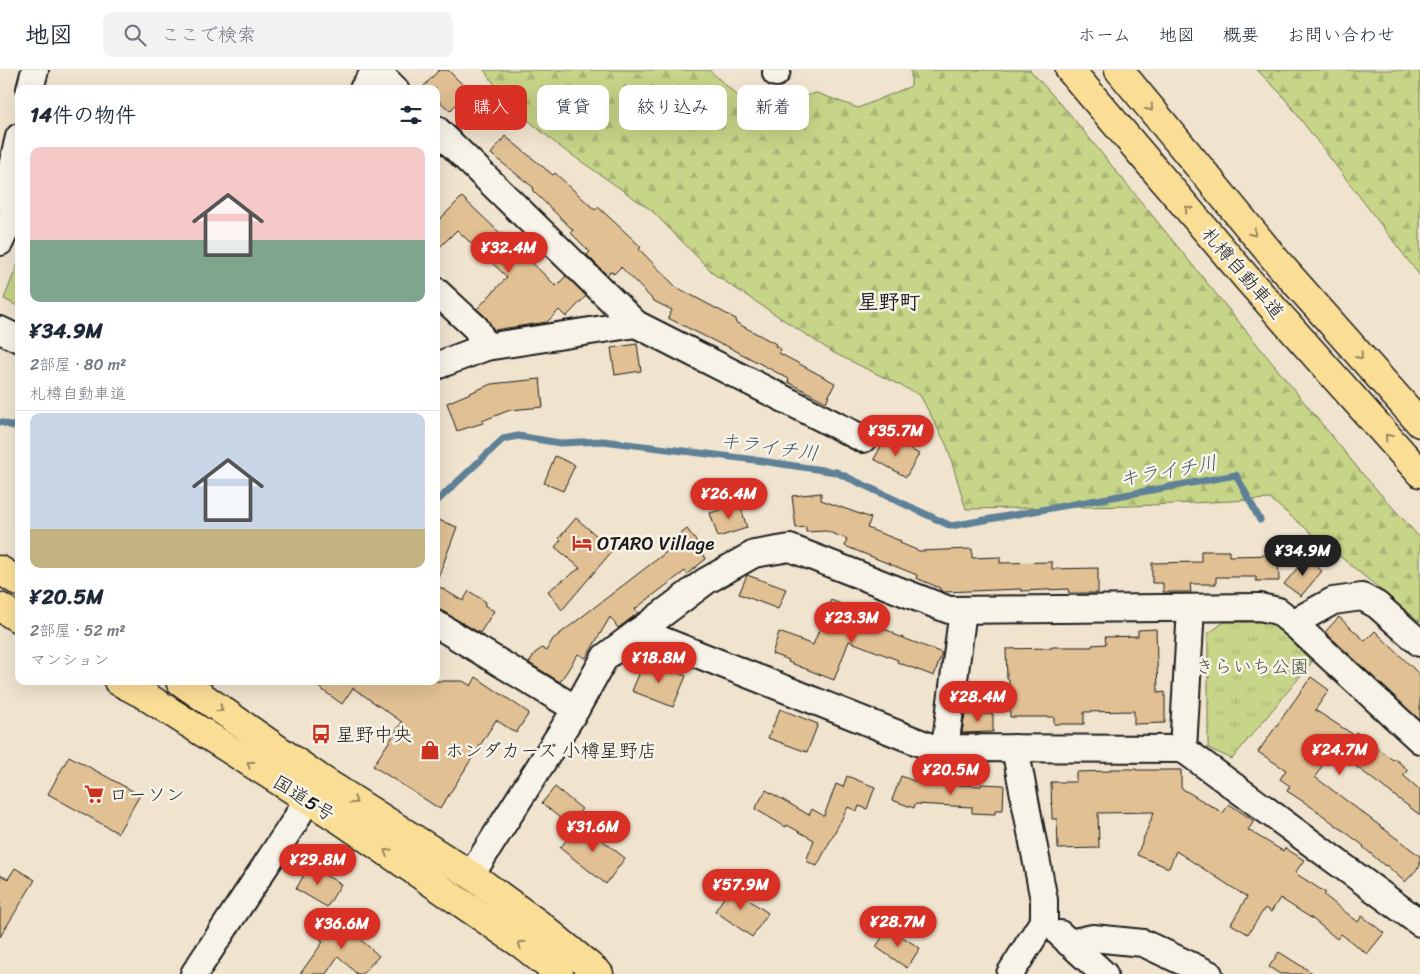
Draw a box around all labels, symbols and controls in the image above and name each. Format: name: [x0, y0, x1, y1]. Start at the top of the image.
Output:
search box: [103, 12, 453, 57]
text: 地図: [25, 14, 73, 56]
text: ここで検索: [161, 18, 256, 51]
text: ホーム: [1078, 19, 1131, 51]
text: 地図: [1159, 19, 1195, 51]
text: 概要: [1223, 19, 1259, 51]
text: お問い合わせ: [1287, 19, 1395, 51]
icon: search: [121, 21, 149, 49]
chip: 購入: [455, 85, 527, 130]
chip: 賃貸: [537, 85, 609, 130]
chip: 絞り込み: [619, 85, 727, 130]
chip: 新着: [737, 85, 809, 130]
text: 14件の物件: [30, 96, 136, 134]
icon: filters: [397, 101, 425, 129]
one-way arrow: [1144, 102, 1153, 111]
icon: home: [183, 180, 273, 270]
one-way arrow: [1185, 206, 1194, 215]
street label: 札樽自動車道: [1193, 219, 1293, 327]
one-way arrow: [1248, 227, 1256, 236]
pin: ¥32.4M: [468, 232, 550, 274]
text: ¥32.4M: [482, 233, 536, 262]
district label: 星野町: [858, 283, 921, 321]
text: ¥34.9M: [30, 312, 103, 350]
text: 2部屋 · 80 m²: [30, 350, 126, 379]
one-way arrow: [1354, 350, 1363, 359]
text: 札樽自動車道: [30, 379, 126, 408]
pin: ¥35.7M: [855, 414, 937, 457]
text: ¥35.7M: [869, 416, 923, 445]
water label: キライチ川: [717, 423, 821, 471]
one-way arrow: [1384, 433, 1393, 442]
icon: home: [183, 445, 273, 535]
water label: キライチ川: [1116, 445, 1220, 497]
pin: ¥26.4M: [688, 478, 770, 520]
text: ¥26.4M: [701, 479, 757, 508]
place label: OTARO Village: [597, 527, 714, 560]
hotel icon: OTARO Village: [571, 532, 593, 554]
pin: ¥34.9M: [1262, 534, 1344, 577]
text: ¥34.9M: [1275, 536, 1331, 565]
text: ¥20.5M: [30, 578, 103, 616]
pin: ¥23.3M: [811, 602, 893, 644]
text: ¥23.3M: [825, 603, 879, 632]
text: 2部屋 · 52 m²: [30, 616, 126, 645]
pin: ¥18.8M: [618, 642, 700, 684]
text: ¥18.8M: [633, 643, 685, 672]
text: マンション: [30, 645, 109, 674]
park label: きらいち公園: [1195, 650, 1309, 683]
pin: ¥28.4M: [937, 680, 1019, 723]
text: ¥28.4M: [950, 682, 1006, 711]
one-way arrow: [214, 703, 224, 712]
place label: 星野中央: [336, 718, 412, 751]
bus stop icon: 星野中央: [310, 723, 332, 745]
place label: ホンダカーズ 小樽星野店: [445, 734, 657, 767]
pin: ¥24.7M: [1299, 734, 1381, 776]
text: ¥24.7M: [1312, 735, 1368, 764]
shop icon: ホンダカーズ 小樽星野店: [419, 739, 441, 761]
pin: ¥20.5M: [910, 754, 992, 796]
text: ¥20.5M: [923, 755, 979, 784]
one-way arrow: [247, 760, 256, 770]
street label: 国道5号: [266, 766, 342, 830]
place label: ローソン: [109, 778, 185, 811]
supermarket icon: ローソン: [83, 783, 105, 805]
one-way arrow: [349, 795, 358, 804]
pin: ¥31.6M: [552, 810, 634, 853]
text: ¥31.6M: [567, 812, 619, 841]
pin: ¥29.8M: [277, 844, 359, 886]
text: ¥29.8M: [290, 845, 346, 874]
one-way arrow: [383, 849, 392, 858]
pin: ¥57.9M: [700, 868, 782, 911]
text: ¥57.9M: [713, 870, 769, 899]
pin: ¥28.7M: [857, 906, 939, 948]
text: ¥28.7M: [871, 907, 925, 936]
pin: ¥36.6M: [301, 908, 383, 950]
text: ¥36.6M: [315, 909, 369, 938]
one-way arrow: [517, 941, 527, 950]

